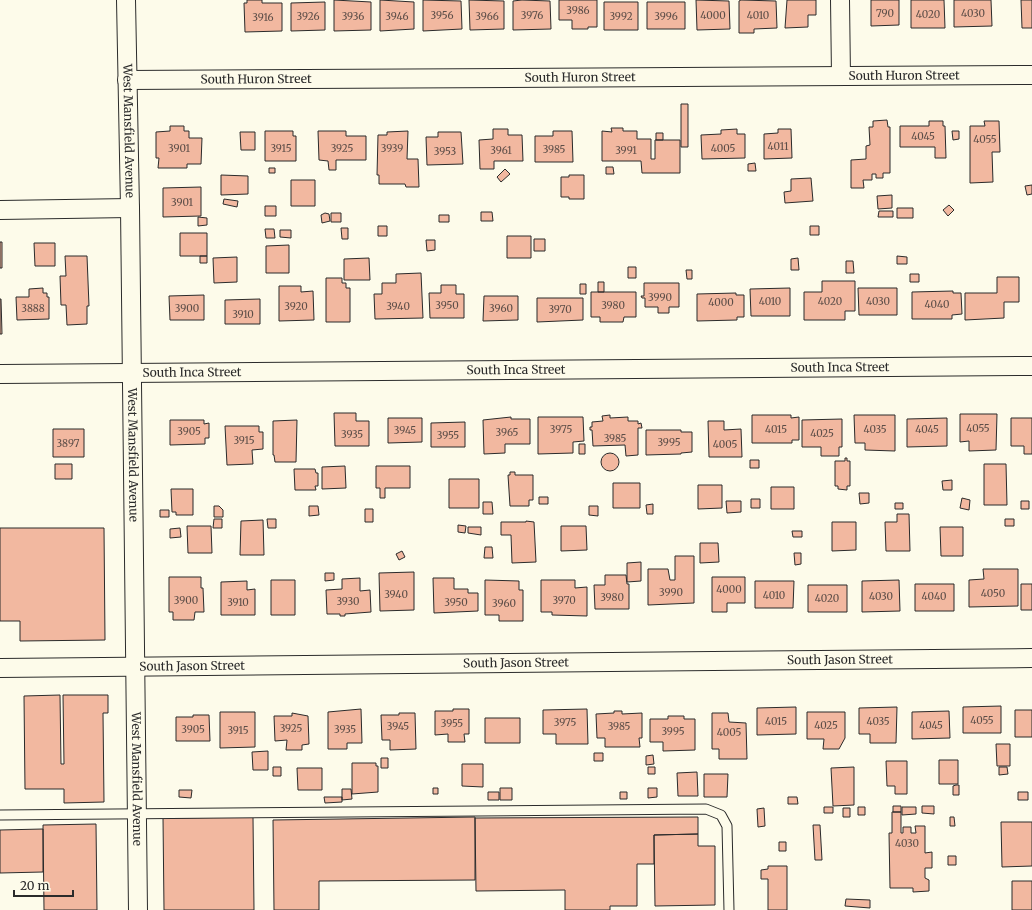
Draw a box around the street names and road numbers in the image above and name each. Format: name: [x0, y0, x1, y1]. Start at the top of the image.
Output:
street label: West Mansfield Avenue: [120, 63, 138, 198]
street label: South Huron Street: [848, 67, 960, 83]
street label: South Huron Street: [524, 69, 636, 85]
street label: South Huron Street: [200, 71, 312, 87]
street label: South Inca Street: [790, 359, 890, 375]
street label: South Inca Street: [466, 362, 566, 377]
street label: South Inca Street: [142, 364, 242, 380]
street label: West Mansfield Avenue: [125, 387, 142, 522]
street label: South Jason Street: [787, 651, 893, 667]
street label: South Jason Street: [463, 654, 569, 671]
street label: South Jason Street: [139, 658, 245, 674]
street label: West Mansfield Avenue: [129, 711, 145, 846]

